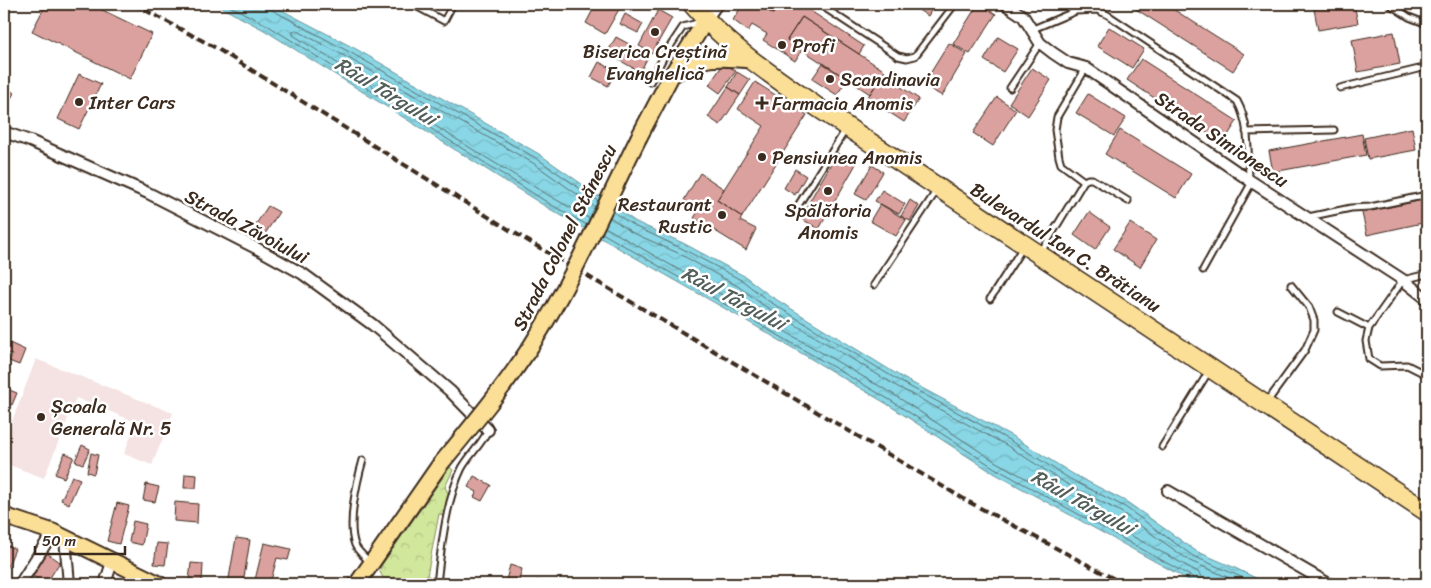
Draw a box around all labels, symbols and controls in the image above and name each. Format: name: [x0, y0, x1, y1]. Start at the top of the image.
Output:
marker: Biserica Creștină Evanghelică: [649, 26, 661, 38]
place label: Profi: [792, 29, 836, 62]
place label: Biserica Creștină Evanghelică: [583, 35, 729, 90]
marker: Profi: [776, 39, 788, 51]
water label: Râul Târgului: [328, 47, 446, 137]
place label: Scandinavia: [840, 63, 940, 96]
marker: Scandinavia: [824, 73, 836, 85]
street label: Strada Simionescu: [1148, 82, 1295, 197]
place label: Inter Cars: [88, 86, 176, 119]
place label: Farmacia Anomis: [772, 87, 913, 120]
marker: Inter Cars: [73, 96, 85, 108]
marker: Farmacia Anomis: [756, 97, 768, 109]
street label: Strada Colonel Stănescu: [503, 138, 626, 336]
place label: Pensiunea Anomis: [772, 141, 922, 174]
marker: Pensiunea Anomis: [756, 151, 768, 163]
street label: Bulevardul Ion C. Brătianu: [964, 173, 1168, 322]
street label: Strada Zăvoiului: [179, 180, 315, 273]
marker: Spălătoria Anomis: [822, 185, 834, 197]
place label: Restaurant Rustic: [618, 188, 713, 243]
place label: Spălătoria Anomis: [785, 194, 872, 249]
marker: Restaurant Rustic: [716, 209, 728, 221]
water label: Râul Târgului: [675, 256, 795, 342]
place label: Școala Generală Nr. 5: [51, 390, 172, 445]
marker: Școala Generală Nr. 5: [35, 411, 47, 423]
water label: Râul Târgului: [1025, 460, 1144, 547]
scale bar: [35, 523, 125, 555]
text: 50 m: [42, 528, 77, 554]

